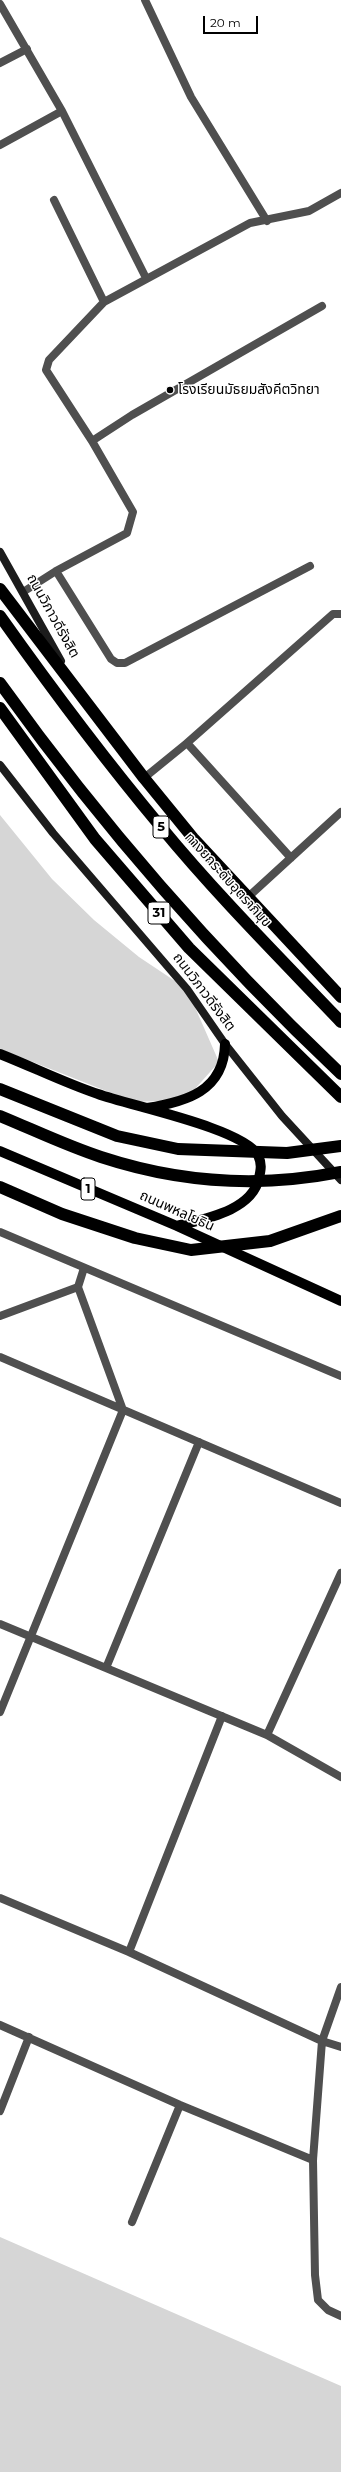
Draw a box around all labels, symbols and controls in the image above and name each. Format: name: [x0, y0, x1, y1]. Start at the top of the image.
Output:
scale bar: [205, 8, 260, 34]
text: 20 m: [210, 15, 241, 30]
place label: โรงเรียนมัธยมสังคีตวิทยา: [178, 382, 320, 398]
marker: โรงเรียนมัธยมสังคีตวิทยา: [165, 385, 175, 395]
street label: ถนนวิภาวดีรังสิต: [23, 571, 83, 661]
road number: 5: [153, 816, 169, 838]
street label: ทางยกระดับอุตราภิมุข: [181, 829, 275, 931]
road number: 31: [148, 902, 170, 924]
street label: ถนนวิภาวดีรังสิต: [169, 950, 239, 1034]
road number: 1: [81, 1178, 95, 1200]
street label: ถนนพหลโยธิน: [137, 1187, 217, 1235]

